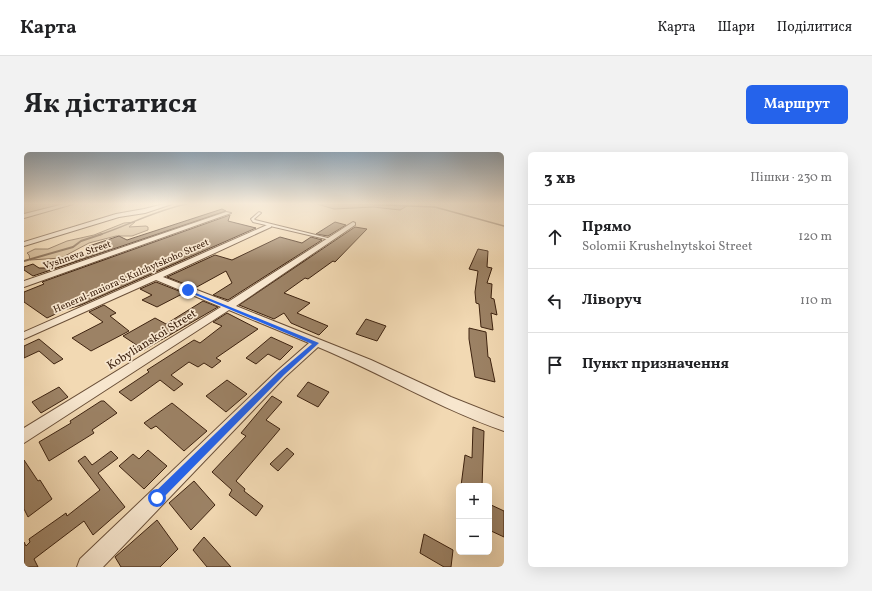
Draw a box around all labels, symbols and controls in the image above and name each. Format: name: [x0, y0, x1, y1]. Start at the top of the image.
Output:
text: Карта: [20, 15, 77, 41]
text: Карта: [658, 18, 696, 37]
text: Шари: [718, 18, 755, 37]
text: Поділитися: [777, 18, 852, 37]
text: Як дістатися: [24, 85, 197, 124]
button: Маршрут: [746, 85, 848, 124]
text: 3 хв: [544, 167, 575, 190]
text: Пішки · 230 m: [750, 169, 832, 187]
text: Прямо: [582, 217, 631, 238]
icon: ahead: [544, 226, 566, 248]
text: 120 m: [798, 228, 832, 246]
street label: Heneral-maiora S.Kulchytskoho Street: [51, 235, 211, 317]
street label: Vyshneva Street: [41, 237, 113, 273]
text: Solomii Krushelnytskoi Street: [582, 238, 752, 256]
route end: [179, 281, 197, 299]
icon: left: [544, 290, 566, 312]
text: Ліворуч: [582, 290, 642, 311]
text: 110 m: [800, 292, 832, 310]
street label: Kobylianskoi Street: [104, 306, 200, 374]
icon: arrive: [544, 354, 566, 376]
text: Пункт призначення: [582, 354, 729, 375]
map controls: [456, 483, 492, 555]
button: +: [456, 483, 492, 519]
route start: [148, 489, 166, 507]
button: −: [456, 519, 492, 555]

